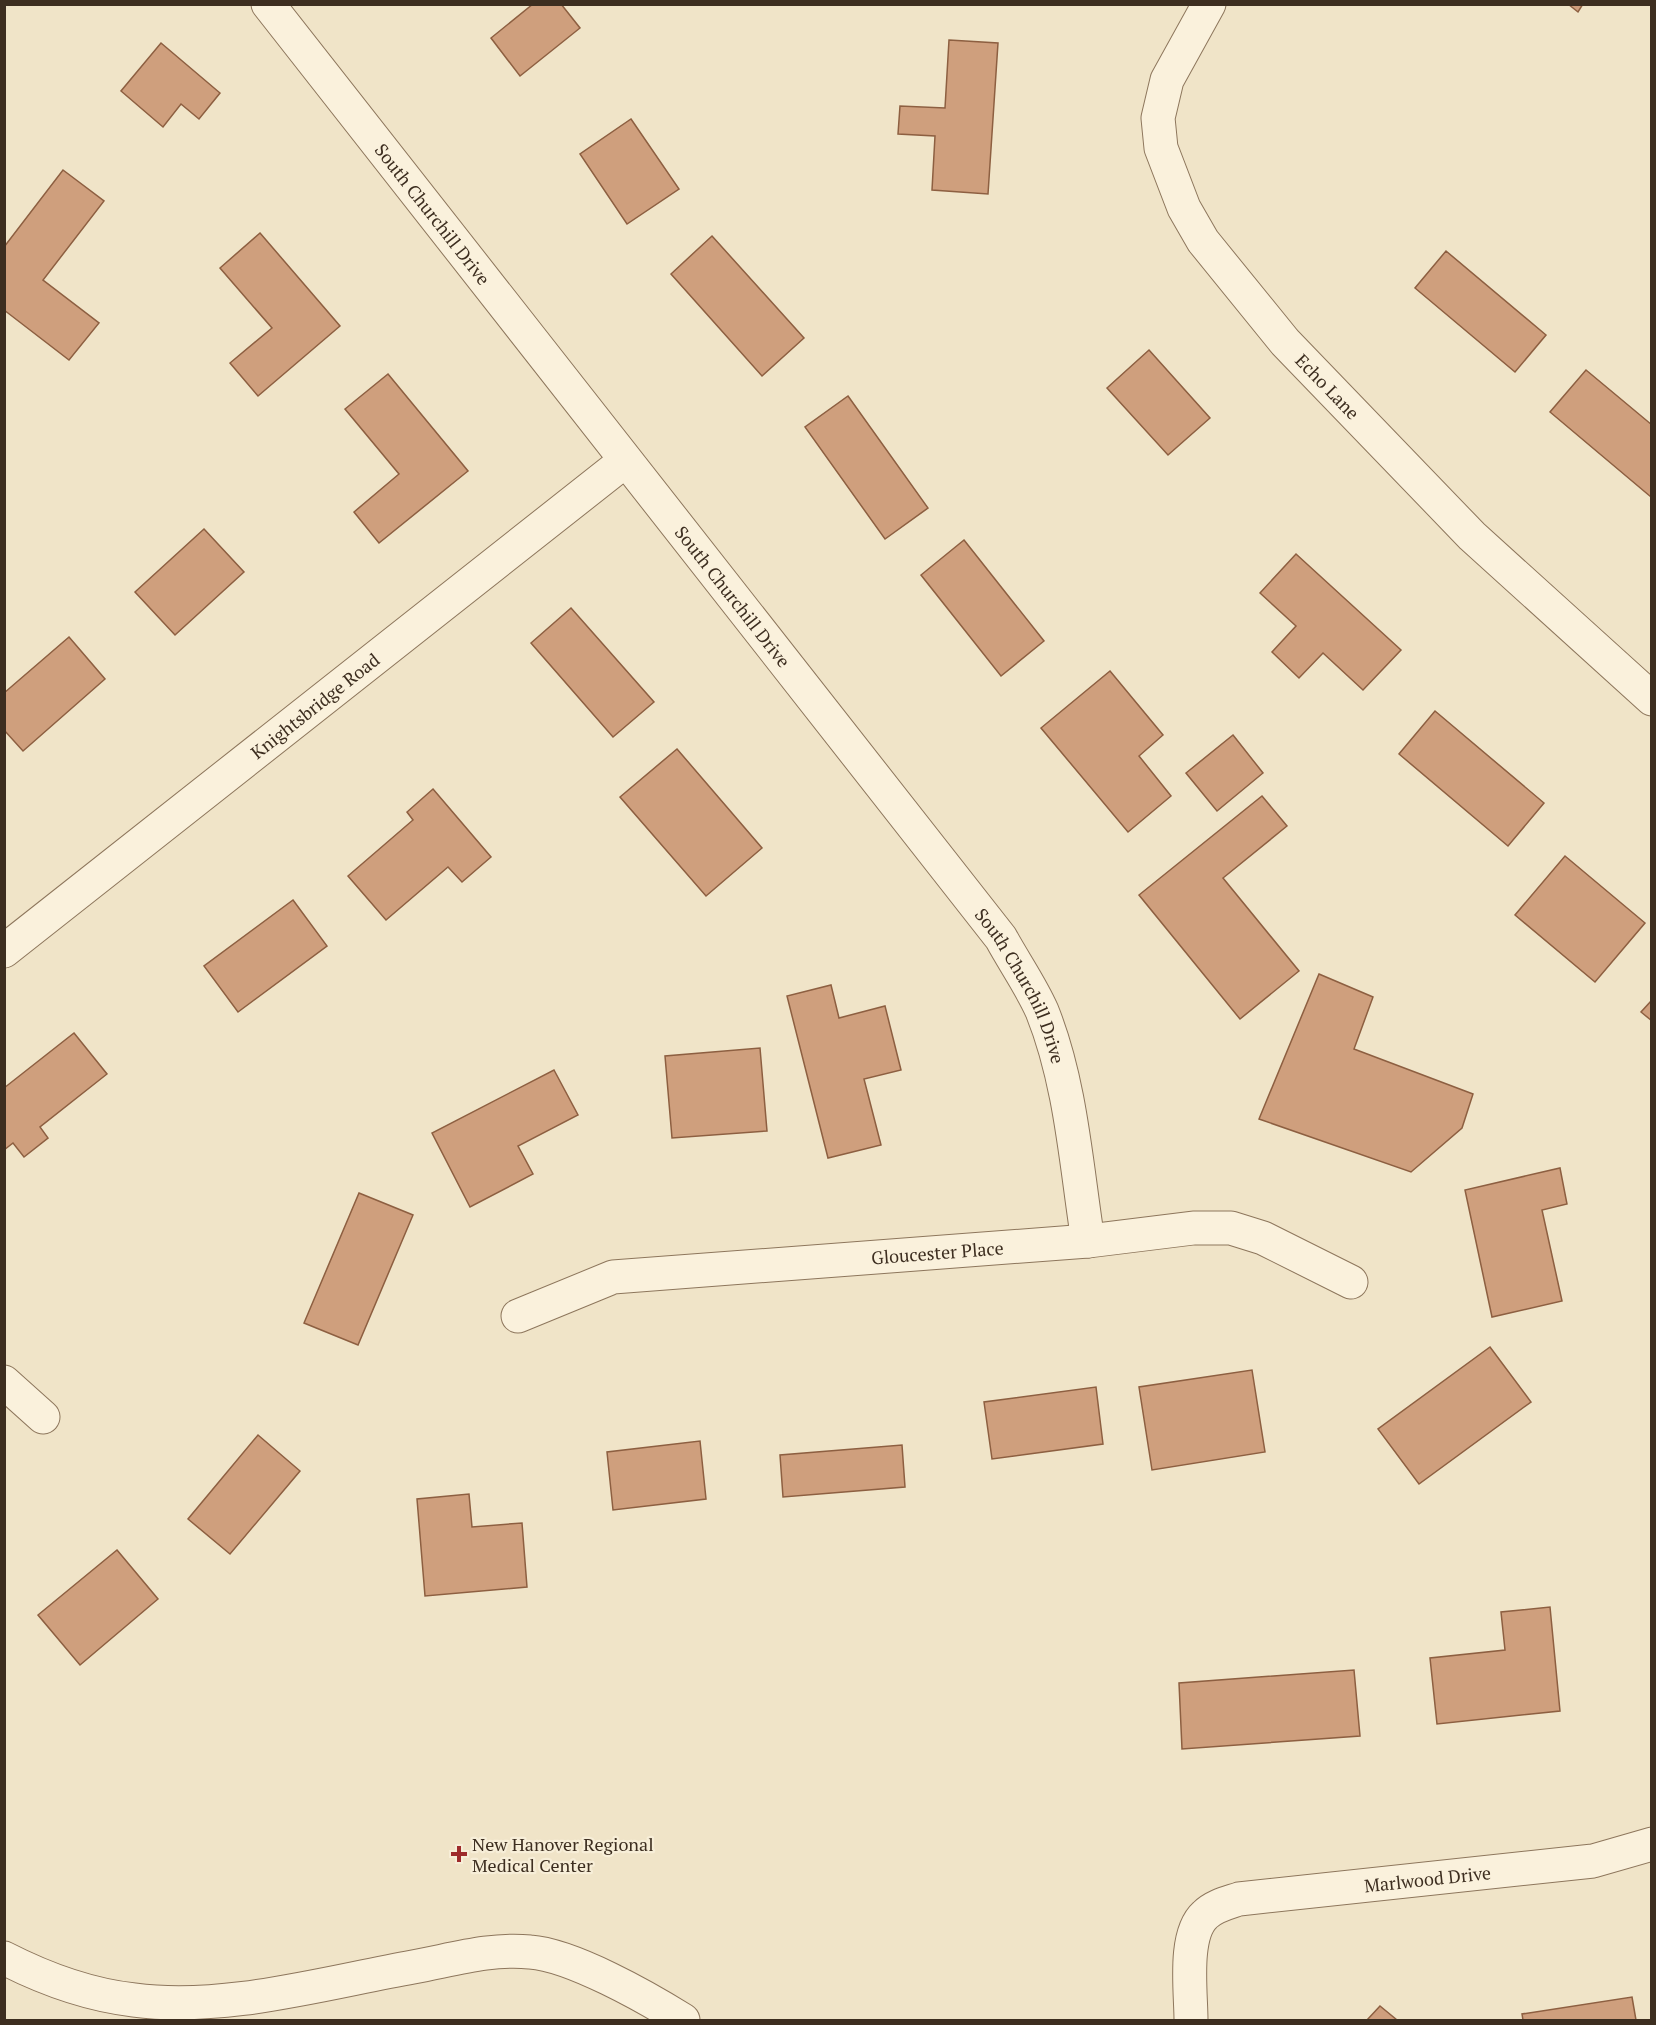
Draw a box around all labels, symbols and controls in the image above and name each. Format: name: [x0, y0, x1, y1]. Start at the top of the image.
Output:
street label: South Churchill Drive: [370, 138, 496, 290]
street label: Echo Lane: [1290, 348, 1365, 424]
street label: South Churchill Drive: [670, 521, 796, 672]
street label: Knightsbridge Road: [246, 647, 384, 764]
street label: South Churchill Drive: [970, 903, 1070, 1066]
street label: Gloucester Place: [870, 1235, 1004, 1269]
place label: New Hanover Regional Medical Center: [472, 1832, 654, 1877]
marker: New Hanover Regional Medical Center: [450, 1845, 468, 1863]
street label: Marlwood Drive: [1363, 1860, 1492, 1897]

